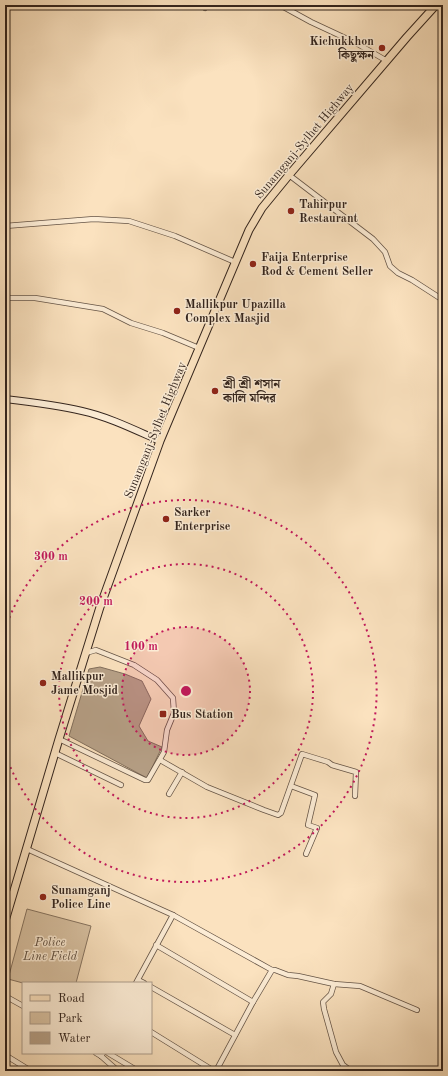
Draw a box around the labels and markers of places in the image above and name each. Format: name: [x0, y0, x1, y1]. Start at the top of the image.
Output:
place label: Kichukkhon কিছুক্ষন: [309, 36, 375, 63]
marker: Kichukkhon কিছুক্ষন: [377, 43, 387, 53]
place label: Tahirpur Restaurant: [299, 199, 359, 225]
marker: Tahirpur Restaurant: [286, 206, 296, 216]
place label: Faija Enterprise Rod & Cement Seller: [261, 252, 373, 278]
marker: Faija Enterprise Rod & Cement Seller: [248, 259, 258, 269]
place label: Mallikpur Upazilla Complex Masjid: [185, 299, 286, 325]
marker: Mallikpur Upazilla Complex Masjid: [172, 306, 182, 316]
place label: শ্রী শ্রী শসান কালি মন্দির: [222, 376, 281, 405]
marker: শ্রী শ্রী শসান কালি মন্দির: [210, 386, 220, 396]
place label: Sarker Enterprise: [174, 507, 231, 533]
marker: Sarker Enterprise: [161, 514, 171, 524]
place label: Mallikpur Jame Mosjid: [51, 671, 118, 697]
marker: Mallikpur Jame Mosjid: [38, 678, 48, 688]
centre of rings: [179, 684, 193, 698]
marker: Bus Station: [158, 709, 168, 719]
place label: Bus Station: [171, 709, 234, 721]
place label: Sunamganj Police Line: [51, 885, 111, 911]
marker: Sunamganj Police Line: [38, 892, 48, 902]

